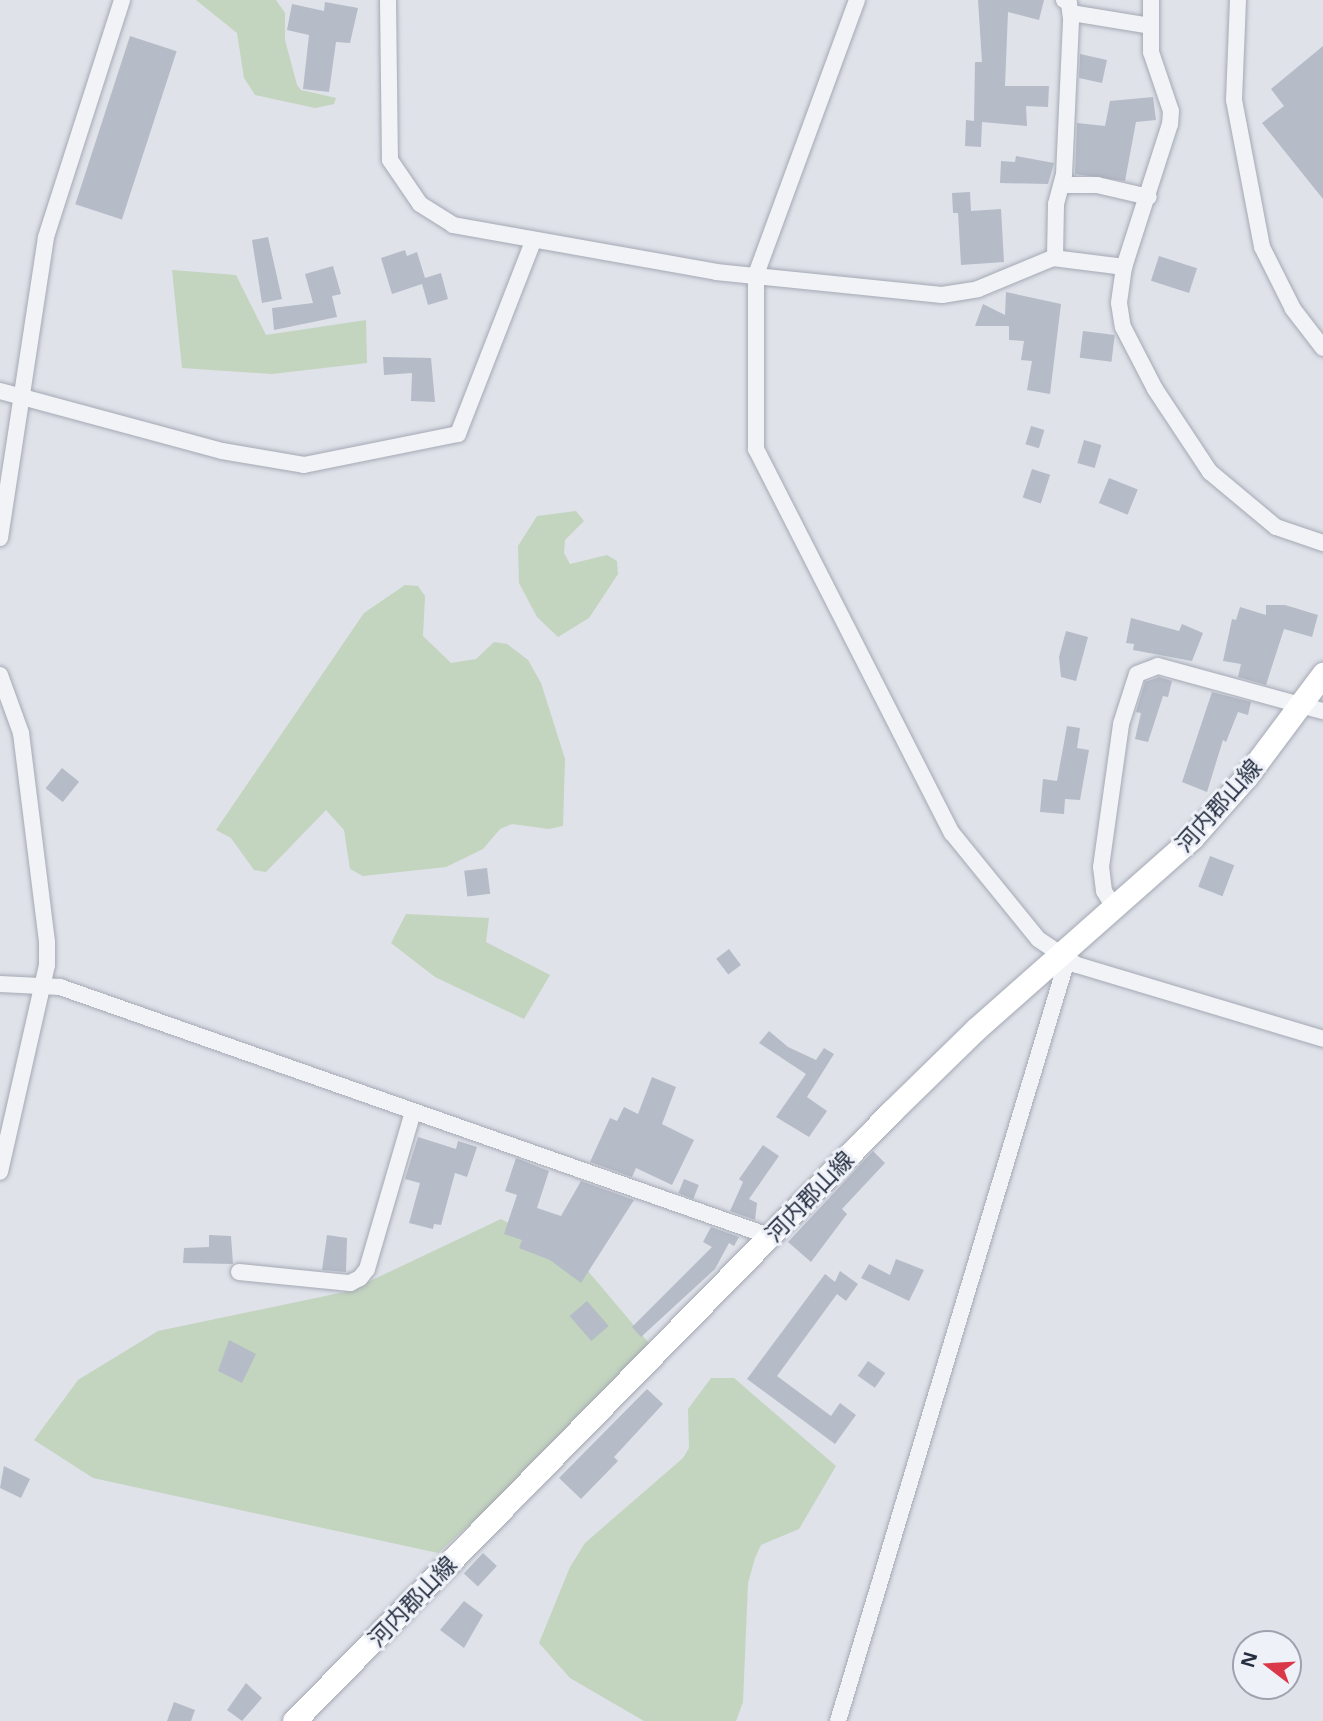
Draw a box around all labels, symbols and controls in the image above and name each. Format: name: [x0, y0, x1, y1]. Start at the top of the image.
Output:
street label: 河内郡山線: [1169, 753, 1267, 857]
street label: 河内郡山線: [759, 1145, 859, 1247]
street label: 河内郡山線: [362, 1550, 462, 1652]
north arrow: [1232, 1630, 1302, 1700]
text: N: [1234, 1648, 1264, 1671]

